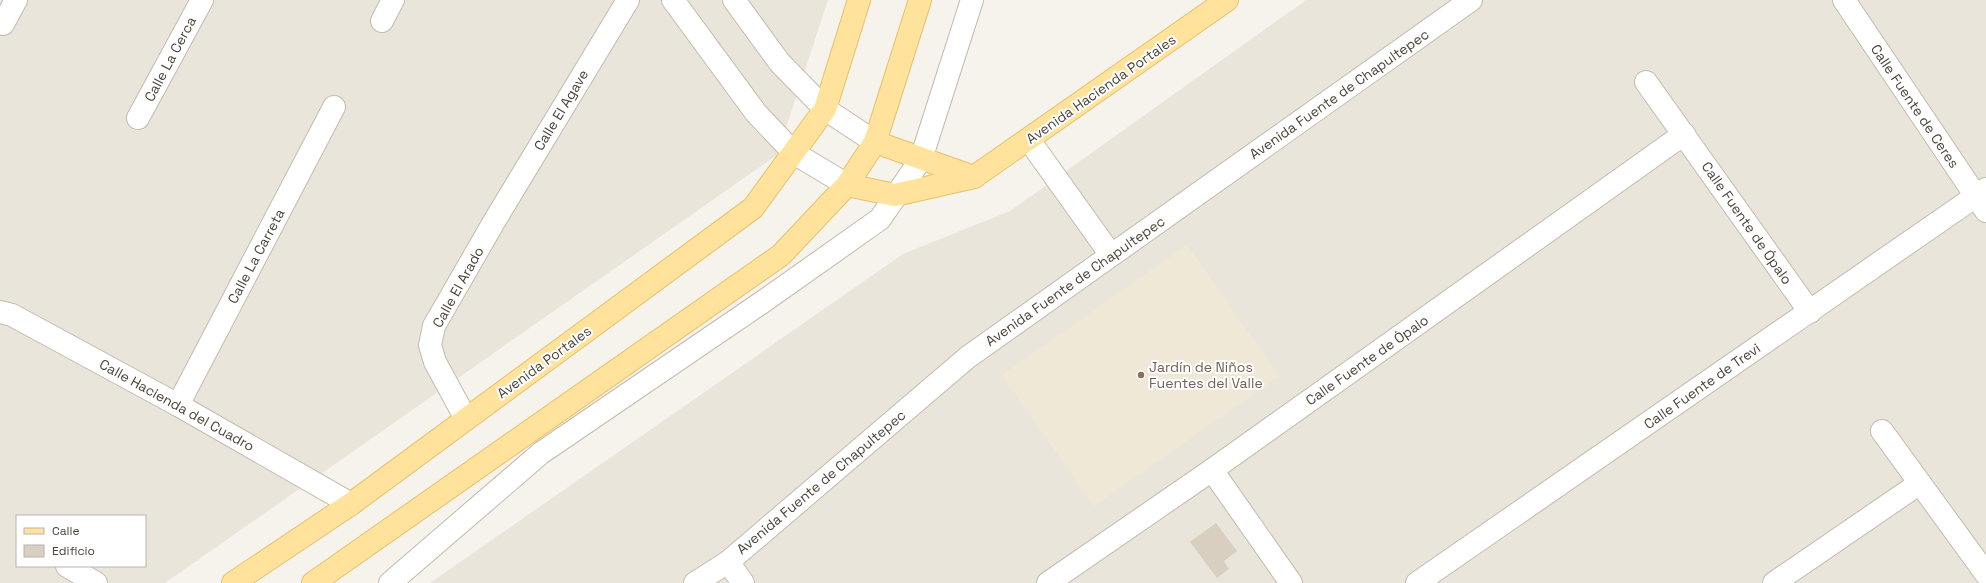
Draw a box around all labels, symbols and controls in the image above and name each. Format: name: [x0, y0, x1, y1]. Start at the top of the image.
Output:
street label: Calle La Cerca: [140, 13, 200, 105]
street label: Avenida Fuente de Chapultepec: [1246, 25, 1432, 163]
street label: Avenida Hacienda Portales: [1023, 30, 1179, 148]
street label: Calle Fuente de Ceres: [1867, 41, 1963, 171]
street label: Calle El Agave: [530, 66, 592, 154]
street label: Calle Fuente de Ópalo: [1698, 158, 1796, 288]
street label: Calle La Carreta: [223, 205, 289, 307]
street label: Avenida Fuente de Chapultepec: [982, 212, 1168, 350]
street label: Calle El Arado: [428, 243, 488, 331]
street label: Calle Fuente de Ópalo: [1302, 311, 1432, 409]
street label: Avenida Portales: [493, 322, 595, 402]
street label: Calle Fuente de Trevi: [1640, 339, 1764, 433]
street label: Calle Hacienda del Cuadro: [96, 355, 258, 455]
place label: Jardín de Niños Fuentes del Valle: [1149, 358, 1263, 392]
marker: Jardín de Niños Fuentes del Valle: [1136, 370, 1146, 380]
street label: Avenida Fuente de Chapultepec: [733, 406, 909, 558]
legend: [16, 515, 146, 567]
text: Calle: [52, 523, 80, 539]
text: Edificio: [52, 543, 95, 559]

